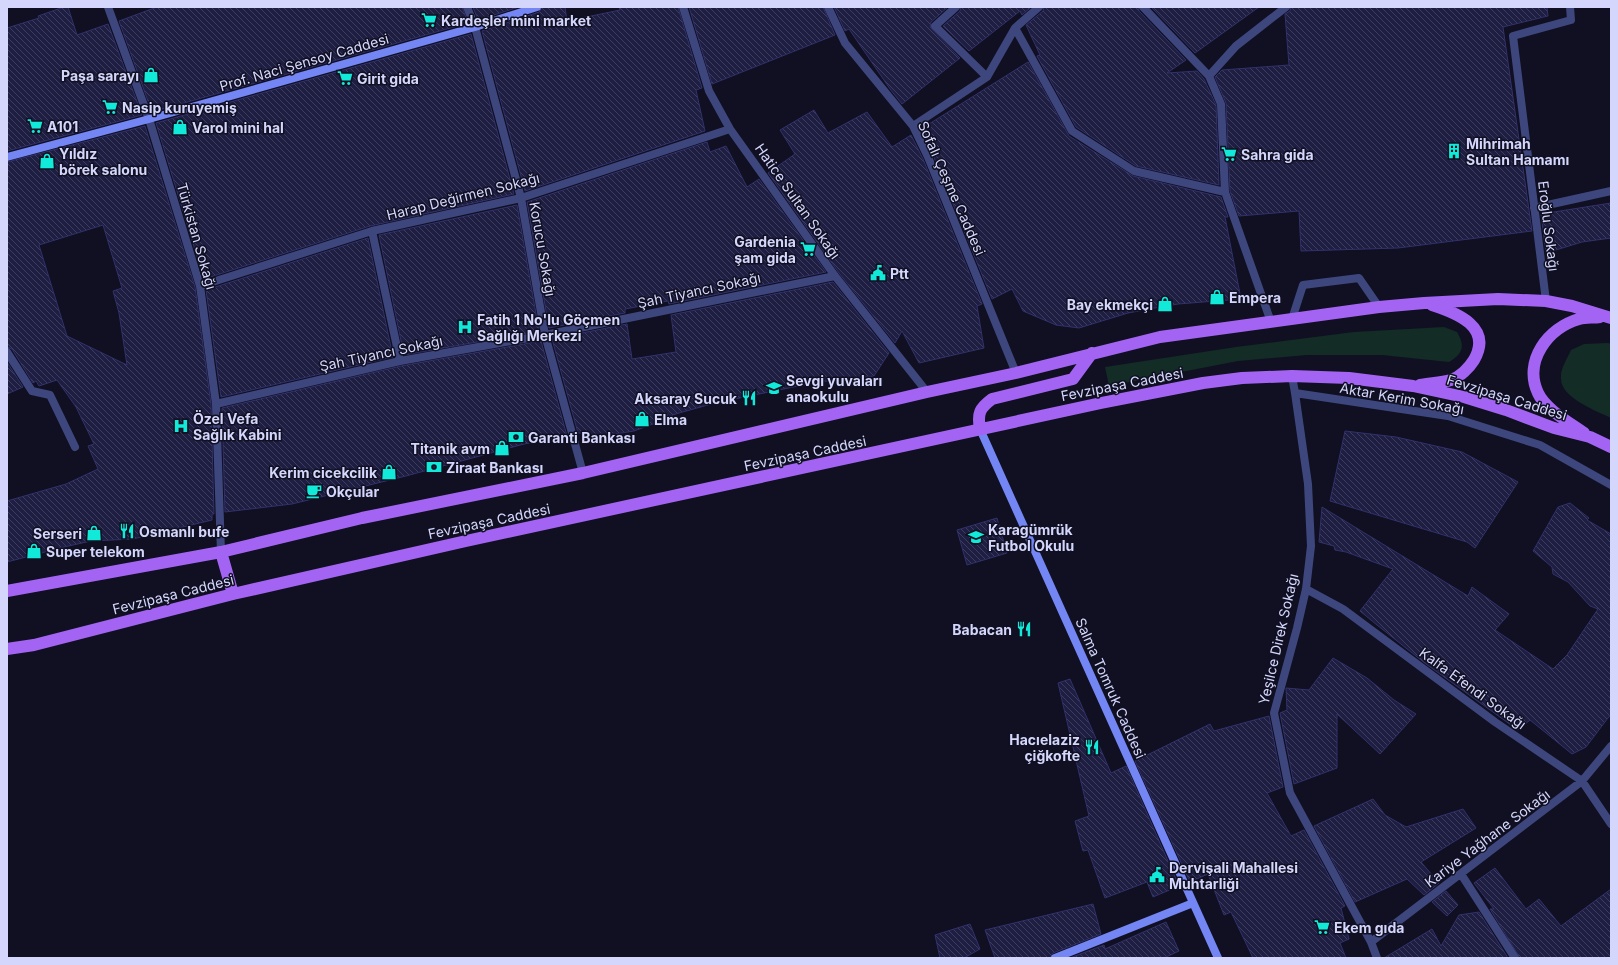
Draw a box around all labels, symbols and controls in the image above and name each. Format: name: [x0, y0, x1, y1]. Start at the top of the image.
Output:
supermarket icon: Kardeşler mini market: [420, 11, 438, 29]
place label: Kardeşler mini market: [441, 12, 591, 29]
street label: Prof. Naci Şensoy Caddesi: [217, 30, 391, 94]
shop icon: Paşa sarayı: [142, 66, 160, 84]
place label: Paşa sarayı: [61, 67, 139, 84]
supermarket icon: Girit gida: [336, 69, 354, 87]
place label: Girit gida: [357, 70, 419, 87]
supermarket icon: Nasip kuruyemiş: [101, 98, 119, 116]
place label: Nasip kuruyemiş: [122, 99, 237, 116]
supermarket icon: A101: [26, 117, 44, 135]
place label: A101: [47, 118, 78, 135]
shop icon: Varol mini hal: [171, 118, 189, 136]
street label: Sofalı Çeşme Caddesi: [915, 118, 989, 258]
place label: Varol mini hal: [192, 119, 284, 136]
place label: Mihrimah Sultan Hamamı: [1466, 135, 1569, 168]
street label: Hatice Sultan Sokağı: [752, 140, 844, 262]
building icon: Mihrimah Sultan Hamamı: [1445, 142, 1463, 160]
place label: Yıldız börek salonu: [59, 145, 147, 178]
supermarket icon: Sahra gida: [1220, 145, 1238, 163]
place label: Sahra gida: [1241, 146, 1314, 163]
shop icon: Yıldız börek salonu: [38, 152, 56, 170]
street label: Harap Değirmen Sokağı: [385, 169, 541, 223]
street label: Eroğlu Sokağı: [1535, 180, 1563, 272]
street label: Türkistan Sokağı: [174, 181, 220, 291]
street label: Korucu Sokağı: [526, 200, 560, 298]
place label: Gardenia şam gida: [734, 233, 796, 266]
supermarket icon: Gardenia şam gida: [799, 240, 817, 258]
public building icon: Ptt: [869, 264, 887, 282]
place label: Ptt: [890, 265, 909, 282]
street label: Şah Tiyancı Sokağı: [636, 269, 762, 311]
shop icon: Empera: [1208, 288, 1226, 306]
place label: Empera: [1229, 289, 1281, 306]
shop icon: Bay ekmekçi: [1156, 295, 1174, 313]
place label: Bay ekmekçi: [1067, 296, 1153, 313]
place label: Fatih 1 No'lu Göçmen Sağlığı Merkezi: [477, 311, 620, 344]
hospital icon: Fatih 1 No'lu Göçmen Sağlığı Merkezi: [456, 318, 474, 336]
street label: Şah Tiyancı Sokağı: [318, 332, 444, 374]
street label: Fevzipaşa Caddesi: [1059, 364, 1185, 404]
street label: Fevzipaşa Caddesi: [1445, 371, 1569, 423]
place label: Sevgi yuvaları anaokulu: [786, 372, 882, 405]
school or university icon: Sevgi yuvaları anaokulu: [765, 379, 783, 397]
street label: Aktar Kerim Sokağı: [1338, 379, 1466, 417]
restaurant icon: Aksaray Sucuk: [740, 389, 758, 407]
place label: Aksaray Sucuk: [634, 390, 738, 407]
place label: Özel Vefa Sağlık Kabini: [193, 410, 282, 443]
shop icon: Elma: [633, 410, 651, 428]
place label: Elma: [654, 411, 687, 428]
hospital icon: Özel Vefa Sağlık Kabini: [172, 417, 190, 435]
bank icon: Garanti Bankası: [507, 428, 525, 446]
place label: Garanti Bankası: [528, 429, 635, 446]
street label: Fevzipaşa Caddesi: [742, 432, 868, 474]
shop icon: Titanik avm: [493, 439, 511, 457]
place label: Titanik avm: [411, 440, 490, 457]
bank icon: Ziraat Bankası: [425, 458, 443, 476]
place label: Ziraat Bankası: [446, 459, 543, 476]
shop icon: Kerim cicekcilik: [380, 463, 398, 481]
place label: Kerim cicekcilik: [269, 464, 378, 481]
cafe icon: Okçular: [305, 482, 323, 500]
place label: Okçular: [326, 483, 379, 500]
street label: Fevzipaşa Caddesi: [426, 500, 552, 542]
place label: Karagümrük Futbol Okulu: [988, 521, 1074, 554]
restaurant icon: Osmanlı bufe: [118, 522, 136, 540]
place label: Osmanlı bufe: [139, 523, 229, 540]
shop icon: Serseri: [85, 524, 103, 542]
place label: Serseri: [33, 525, 82, 542]
school or university icon: Karagümrük Futbol Okulu: [967, 528, 985, 546]
shop icon: Super telekom: [25, 542, 43, 560]
place label: Super telekom: [46, 543, 145, 560]
street label: Fevzipaşa Caddesi: [111, 571, 235, 617]
street label: Yeşilce Direk Sokağı: [1255, 572, 1301, 706]
street label: Salma Tomruk Caddesi: [1072, 615, 1150, 761]
restaurant icon: Babacan: [1015, 620, 1033, 638]
place label: Babacan: [952, 621, 1012, 638]
street label: Kalfa Efendi Sokağı: [1416, 644, 1530, 732]
place label: Hacıelaziz çiğkofte: [1009, 731, 1080, 764]
restaurant icon: Hacıelaziz çiğkofte: [1083, 738, 1101, 756]
street label: Kariye Yağhane Sokağı: [1421, 785, 1553, 891]
place label: Dervişali Mahallesi Muhtarliği: [1169, 859, 1298, 892]
public building icon: Dervişali Mahallesi Muhtarliği: [1148, 866, 1166, 884]
supermarket icon: Ekem gıda: [1313, 918, 1331, 936]
place label: Ekem gıda: [1334, 919, 1404, 936]

